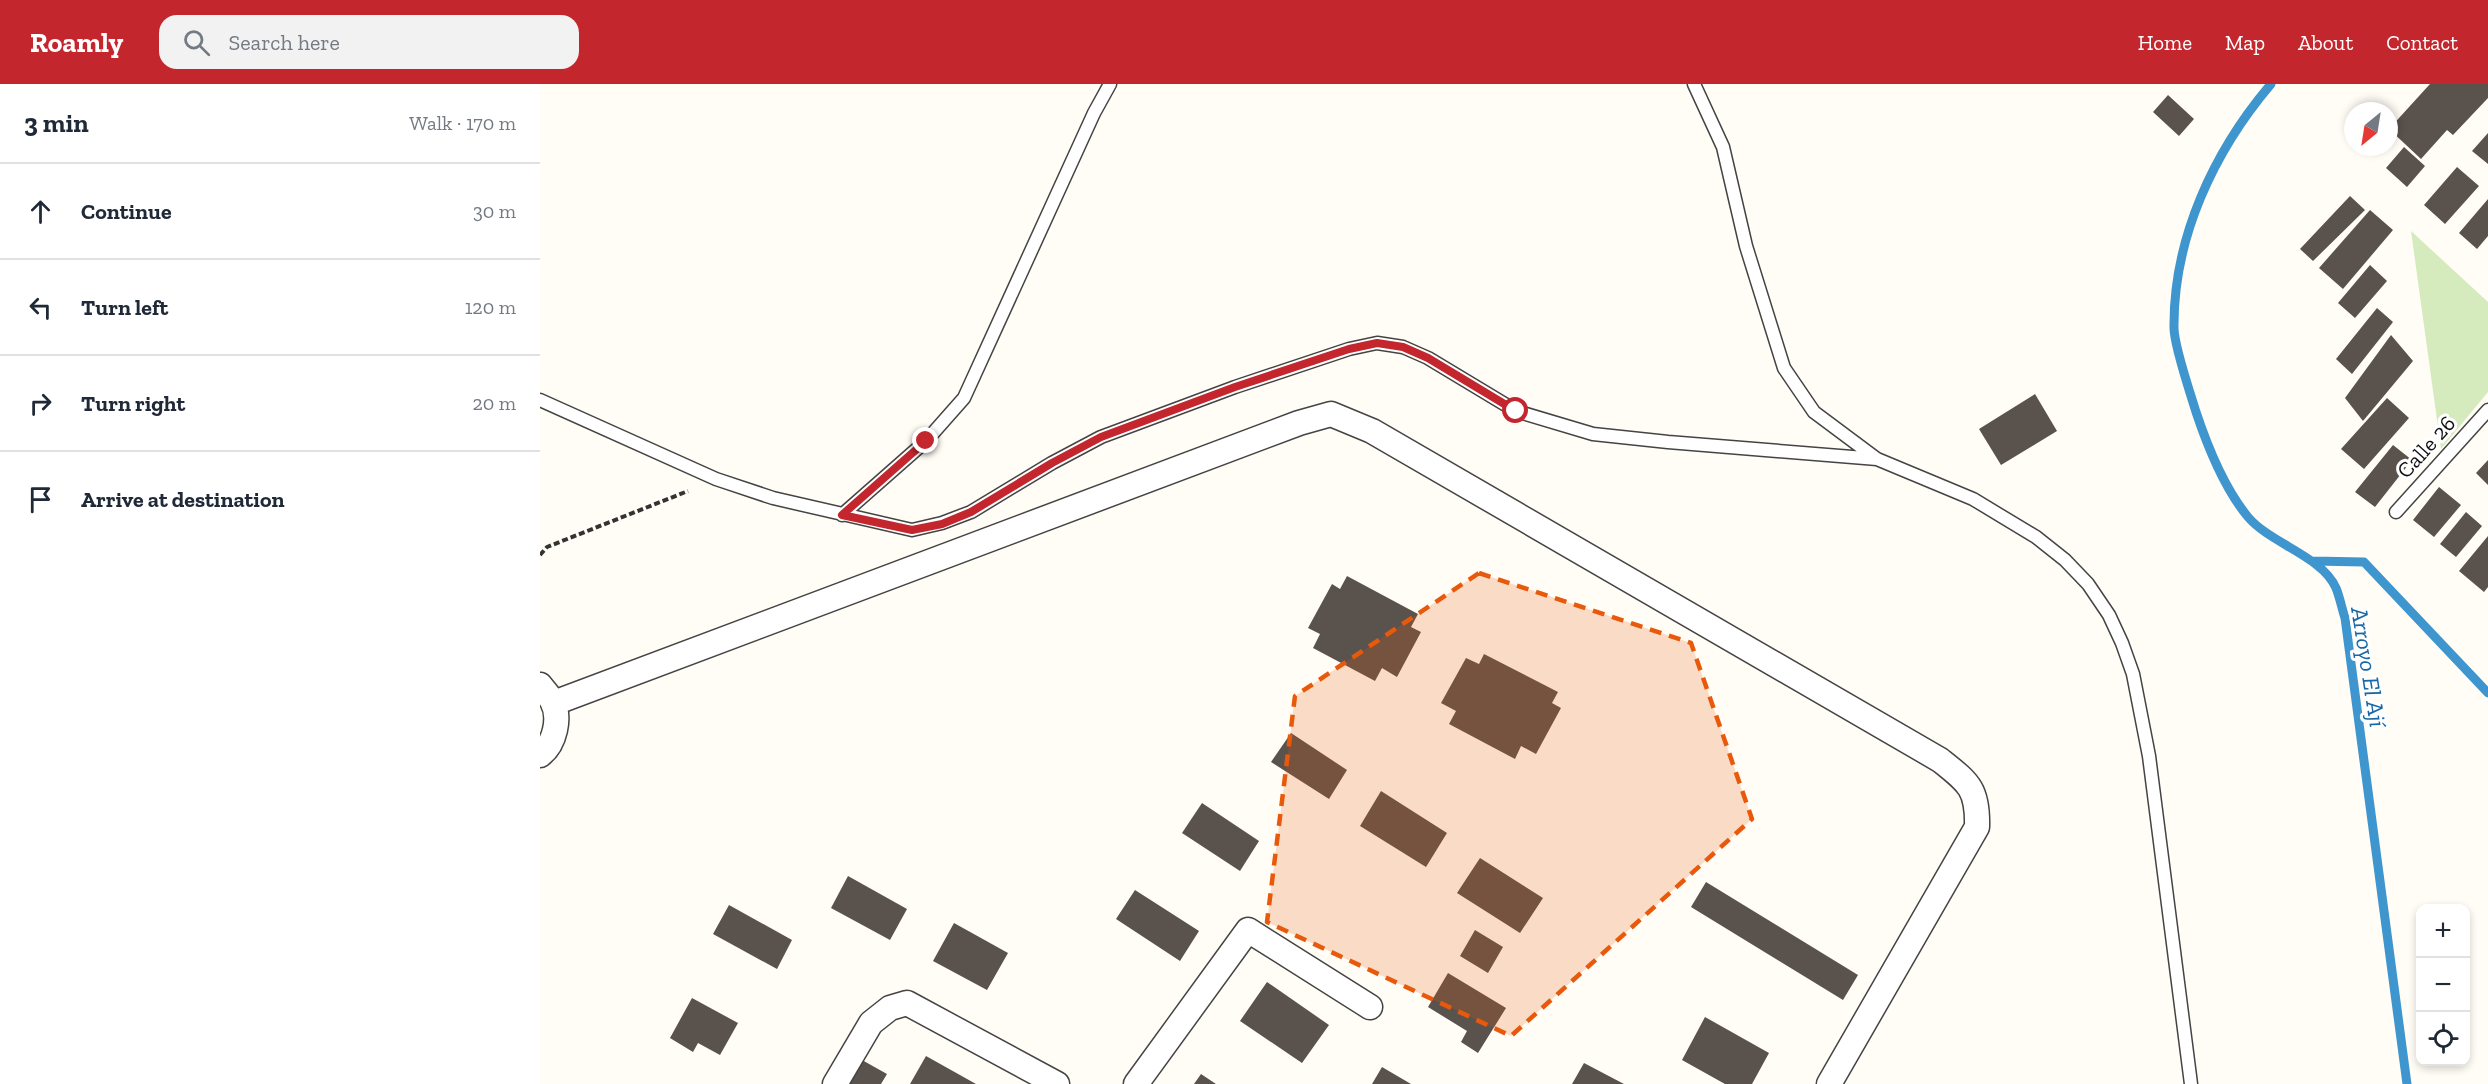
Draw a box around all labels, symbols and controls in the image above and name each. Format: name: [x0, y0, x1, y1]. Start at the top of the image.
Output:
search box: [159, 15, 579, 69]
text: Roamly: [30, 26, 123, 59]
icon: search: [180, 26, 213, 59]
text: Search here: [228, 29, 340, 56]
text: Home: [2138, 30, 2192, 55]
text: Map: [2225, 30, 2265, 55]
text: About: [2298, 30, 2353, 55]
text: Contact: [2386, 30, 2458, 55]
north arrow: [2344, 102, 2398, 156]
text: 3 min: [24, 107, 89, 139]
text: Walk · 170 m: [409, 111, 516, 135]
icon: ahead: [24, 195, 57, 228]
text: Continue: [81, 198, 172, 225]
text: 30 m: [473, 199, 516, 223]
icon: left: [24, 291, 57, 324]
text: Turn left: [81, 294, 168, 321]
text: 120 m: [465, 295, 516, 319]
icon: right: [24, 387, 57, 420]
text: Turn right: [81, 390, 185, 417]
text: 20 m: [472, 391, 516, 415]
route start: [1502, 397, 1528, 423]
street label: Calle 26: [2391, 410, 2461, 484]
route end: [912, 427, 938, 453]
icon: arrive: [24, 483, 57, 516]
text: Arrive at destination: [81, 486, 284, 513]
water label: Arroyo El Ají: [2345, 604, 2393, 731]
map controls: [2416, 904, 2470, 1066]
button: +: [2416, 904, 2470, 958]
button: −: [2416, 958, 2470, 1012]
button: locate: [2416, 1012, 2470, 1066]

